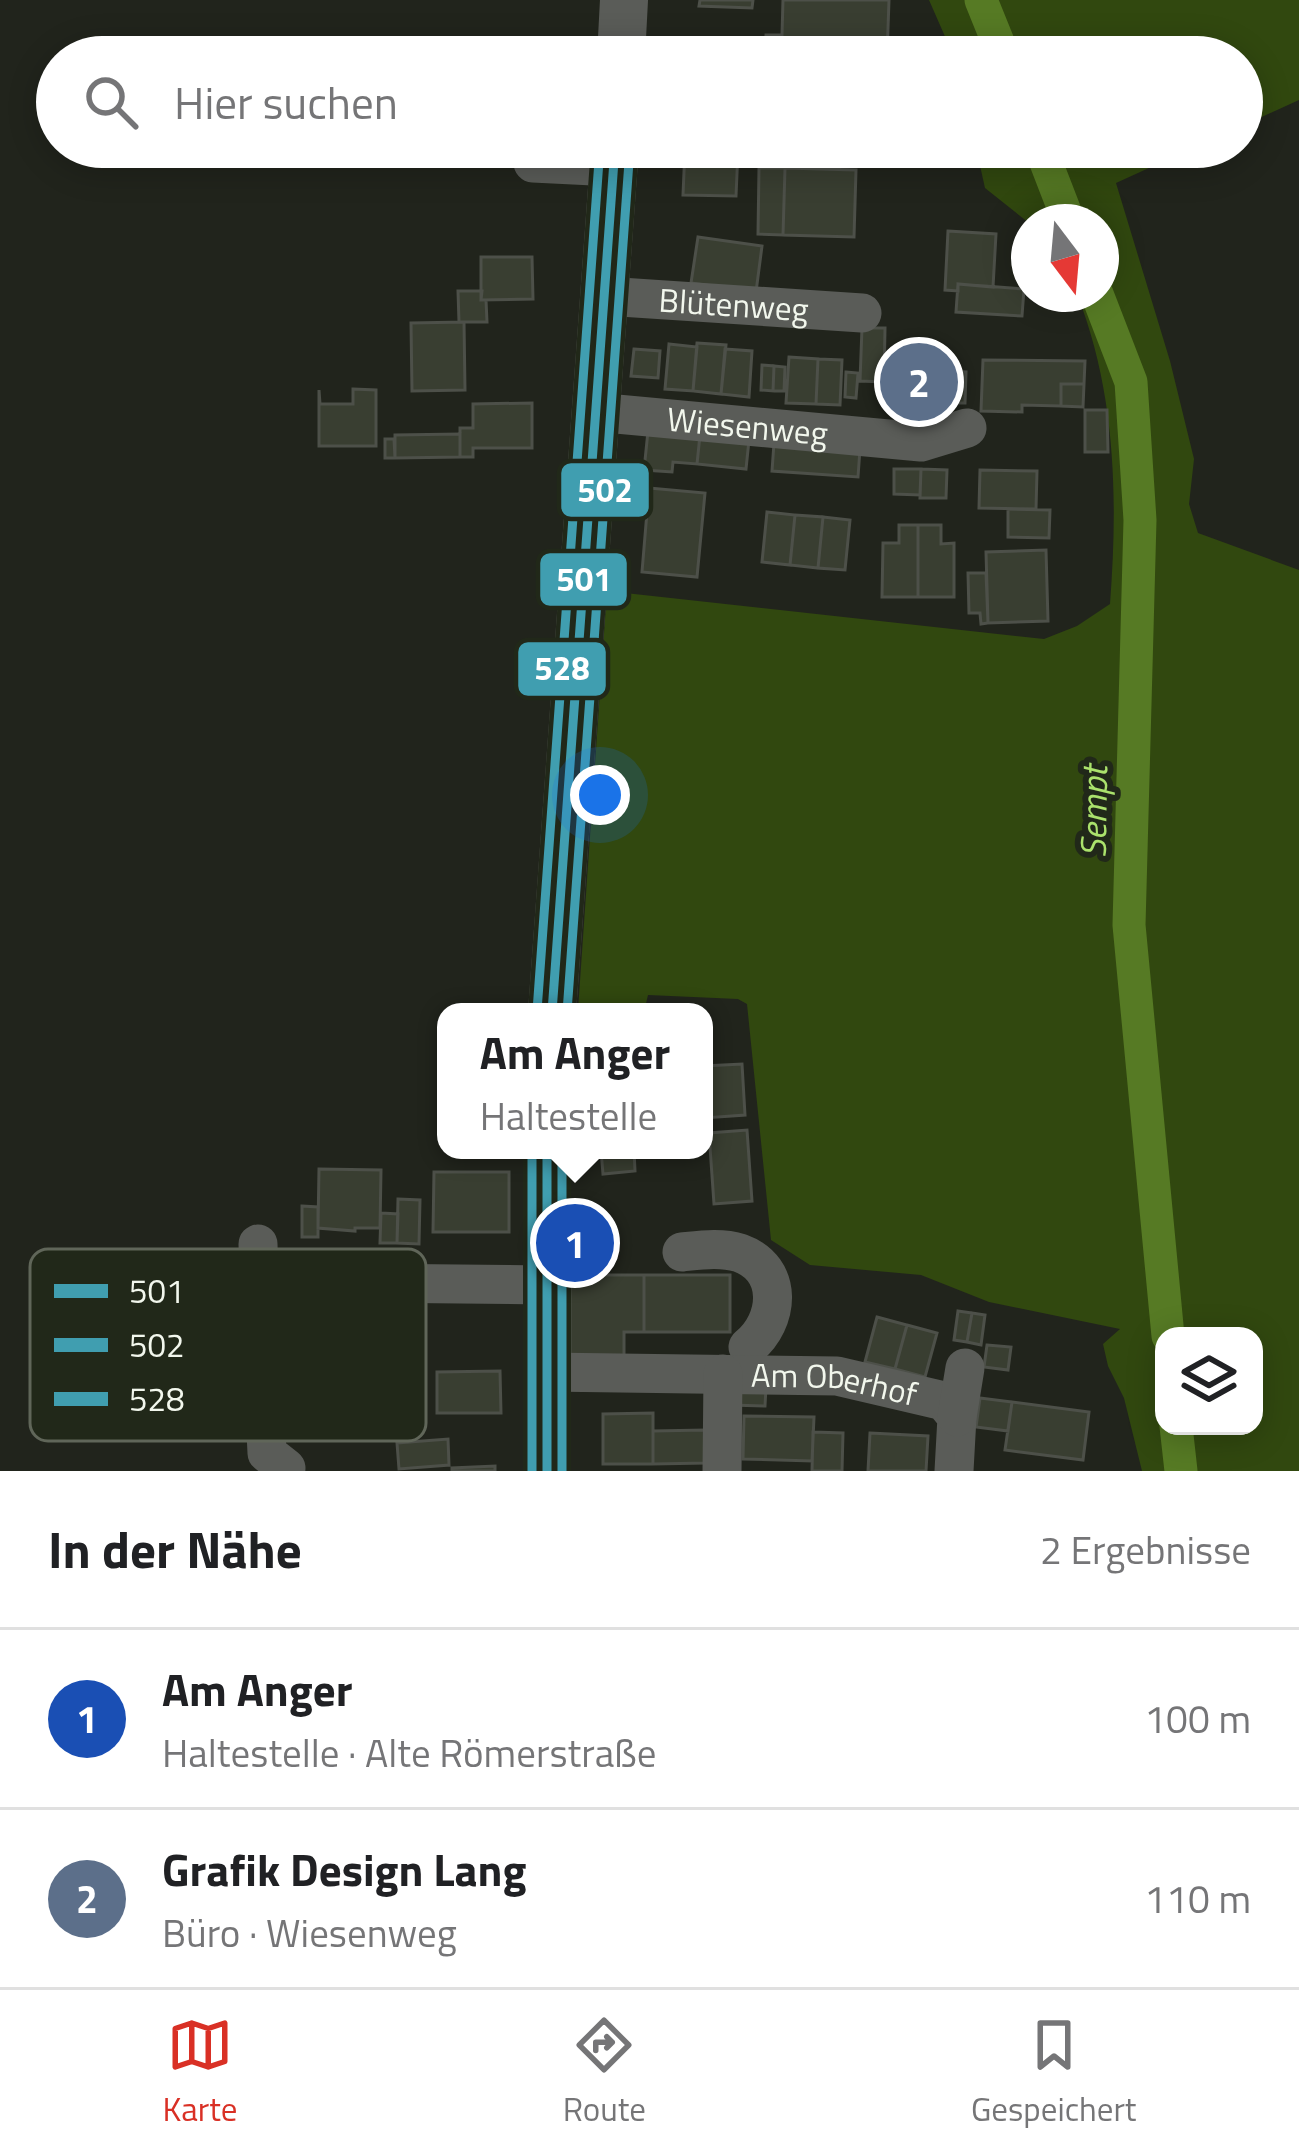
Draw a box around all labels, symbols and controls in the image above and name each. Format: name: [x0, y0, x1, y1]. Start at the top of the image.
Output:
search box: [36, 36, 1263, 168]
text: Hier suchen: [174, 68, 398, 136]
icon: search: [78, 69, 144, 135]
north arrow: [1011, 204, 1119, 312]
street label: Blütenweg: [657, 275, 810, 334]
pin: 2: [880, 337, 958, 427]
street label: Wiesenweg: [665, 394, 830, 458]
line badge: 502: [559, 461, 651, 519]
text: 502: [577, 465, 633, 515]
line badge: 501: [538, 551, 629, 608]
text: 501: [556, 554, 612, 604]
line badge: 528: [516, 640, 608, 698]
text: 528: [534, 643, 590, 693]
water label: Sempt: [1065, 761, 1121, 858]
your location: [570, 765, 630, 825]
popup: [437, 1003, 713, 1159]
text: Am Anger: [480, 1018, 670, 1086]
text: Haltestelle: [480, 1086, 657, 1145]
pin: 1: [536, 1198, 614, 1288]
legend: [30, 1249, 426, 1441]
text: 501: [129, 1266, 184, 1316]
text: 502: [129, 1320, 184, 1370]
map controls: [1155, 1327, 1263, 1435]
button: layers: [1155, 1327, 1263, 1435]
street label: Am Oberhof: [751, 1350, 923, 1419]
text: 528: [129, 1374, 184, 1424]
text: In der Nähe: [48, 1510, 302, 1588]
text: 2 Ergebnisse: [1040, 1520, 1251, 1579]
text: Am Anger: [162, 1655, 352, 1723]
text: 1: [76, 1689, 98, 1748]
text: 100 m: [1144, 1689, 1251, 1748]
text: Haltestelle · Alte Römerstraße: [162, 1723, 656, 1782]
text: Grafik Design Lang: [162, 1835, 526, 1903]
text: 2: [76, 1869, 98, 1928]
text: 110 m: [1144, 1869, 1251, 1928]
text: Büro · Wiesenweg: [162, 1903, 457, 1962]
tab: Karte: [163, 2012, 238, 2134]
tab: Route: [563, 2012, 646, 2134]
tab: Gespeichert: [971, 2012, 1136, 2134]

